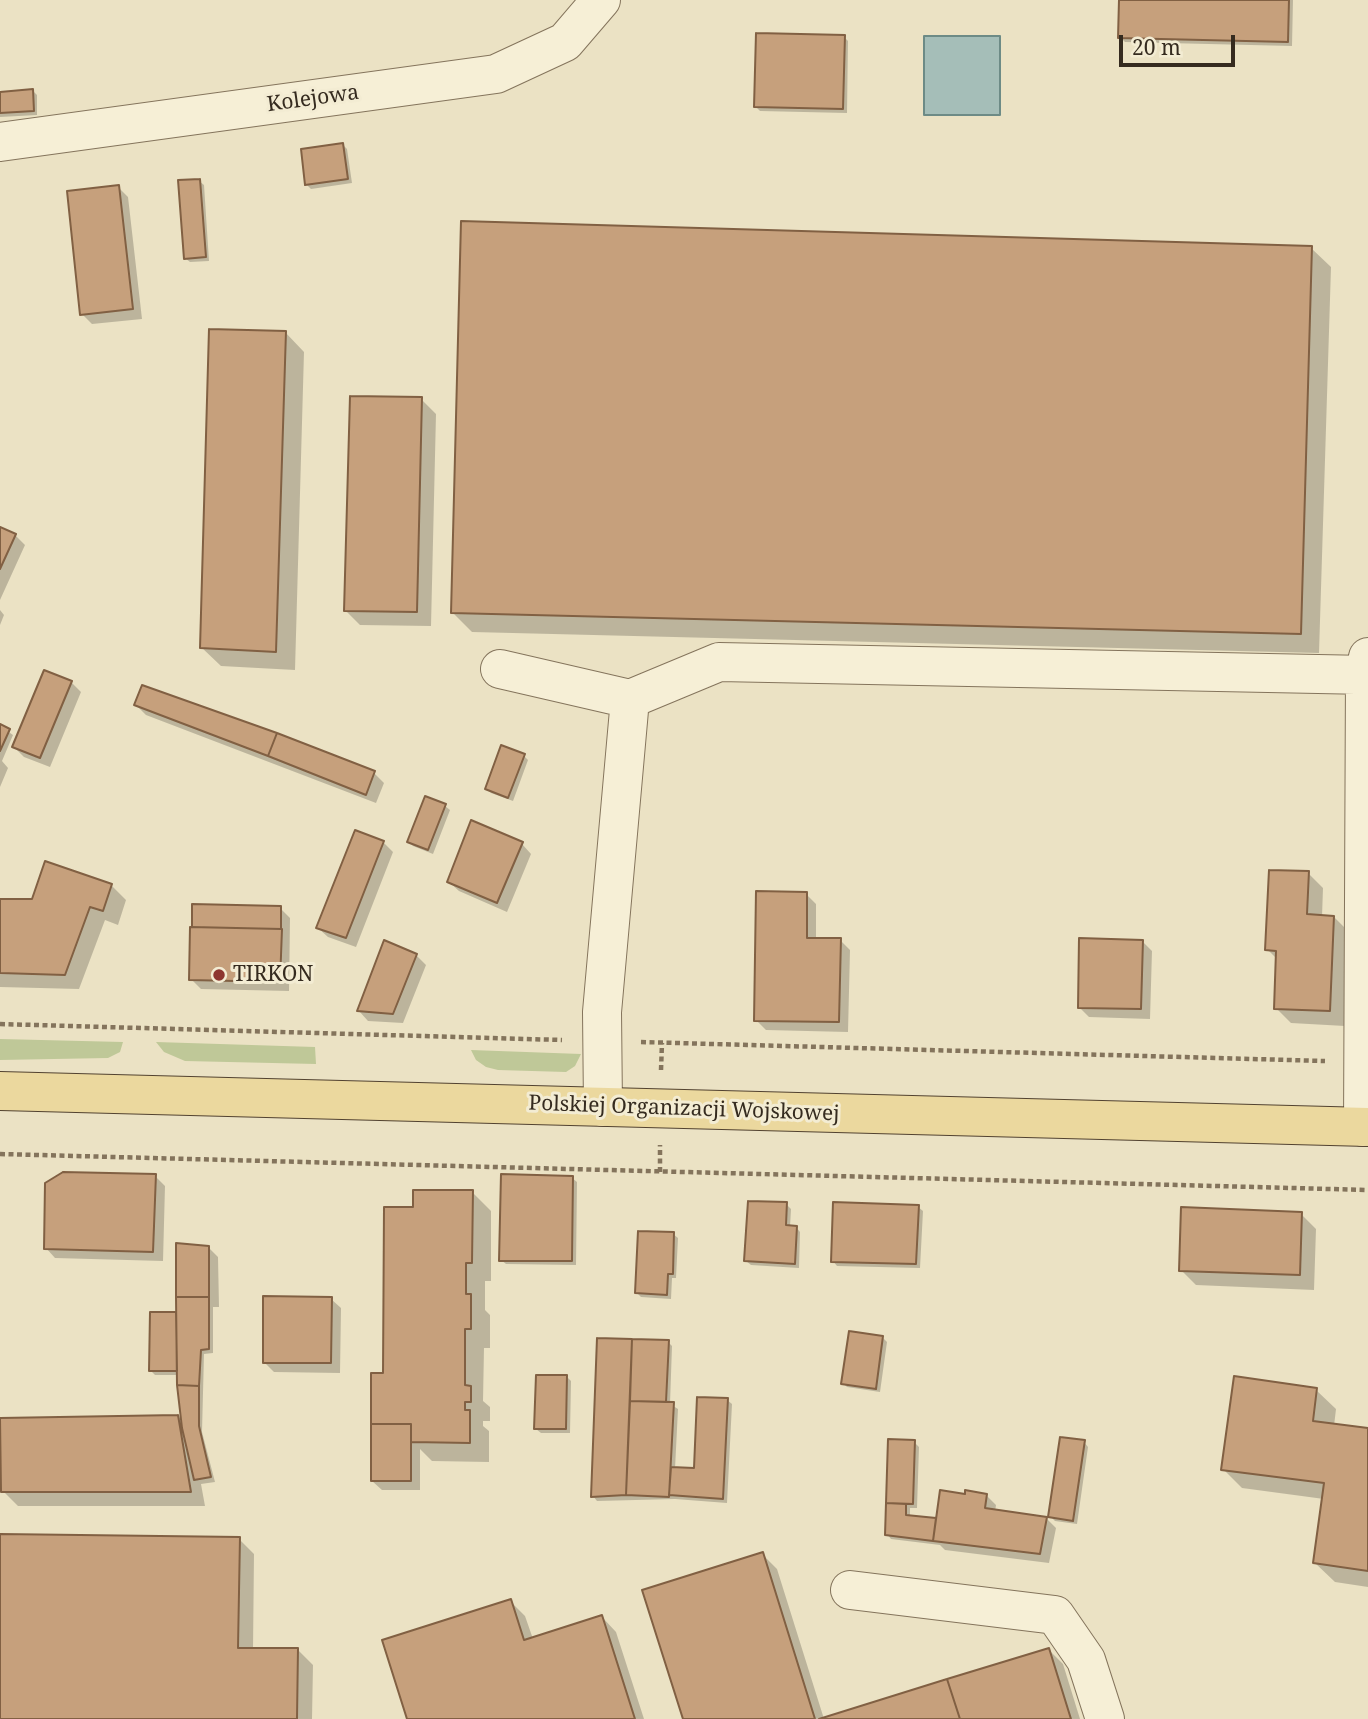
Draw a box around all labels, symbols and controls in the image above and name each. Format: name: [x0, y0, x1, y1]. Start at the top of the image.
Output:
scale bar: [1123, 21, 1238, 65]
text: 20 m: [1132, 33, 1181, 61]
street label: Kolejowa: [265, 80, 361, 118]
place label: TIRKON: [233, 962, 313, 988]
marker: TIRKON: [211, 967, 227, 983]
street label: Polskiej Organizacji Wojskowej: [528, 1091, 840, 1127]

